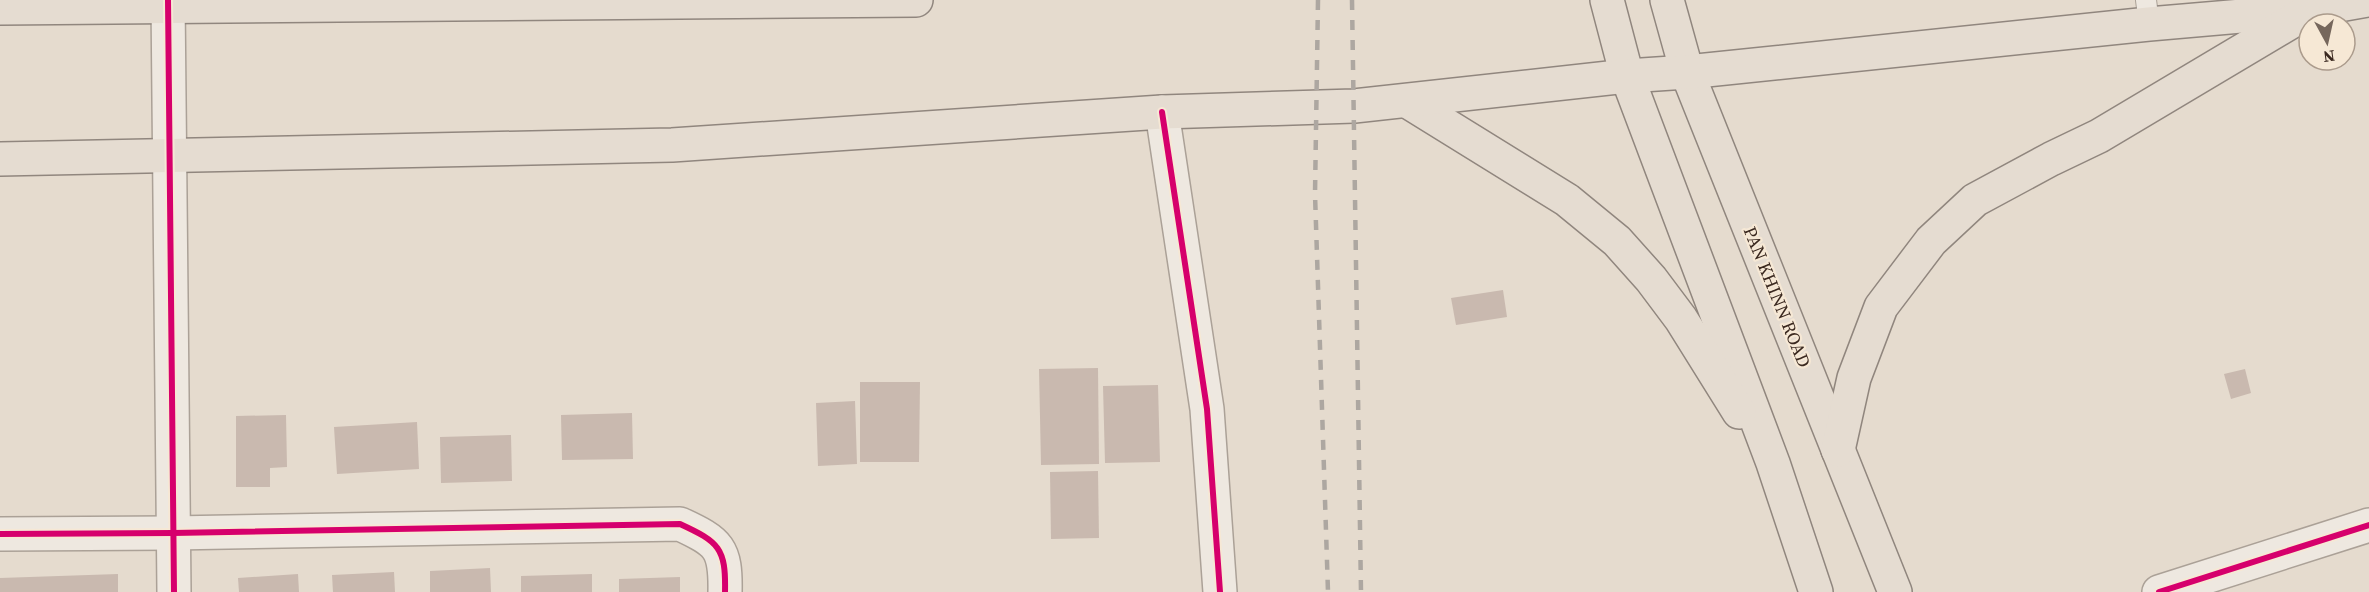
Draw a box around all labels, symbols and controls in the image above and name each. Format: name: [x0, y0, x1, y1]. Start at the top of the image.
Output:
north arrow: [2297, 12, 2357, 72]
text: N: [2321, 45, 2336, 69]
street label: PAN KHINN ROAD: [1738, 223, 1817, 371]

